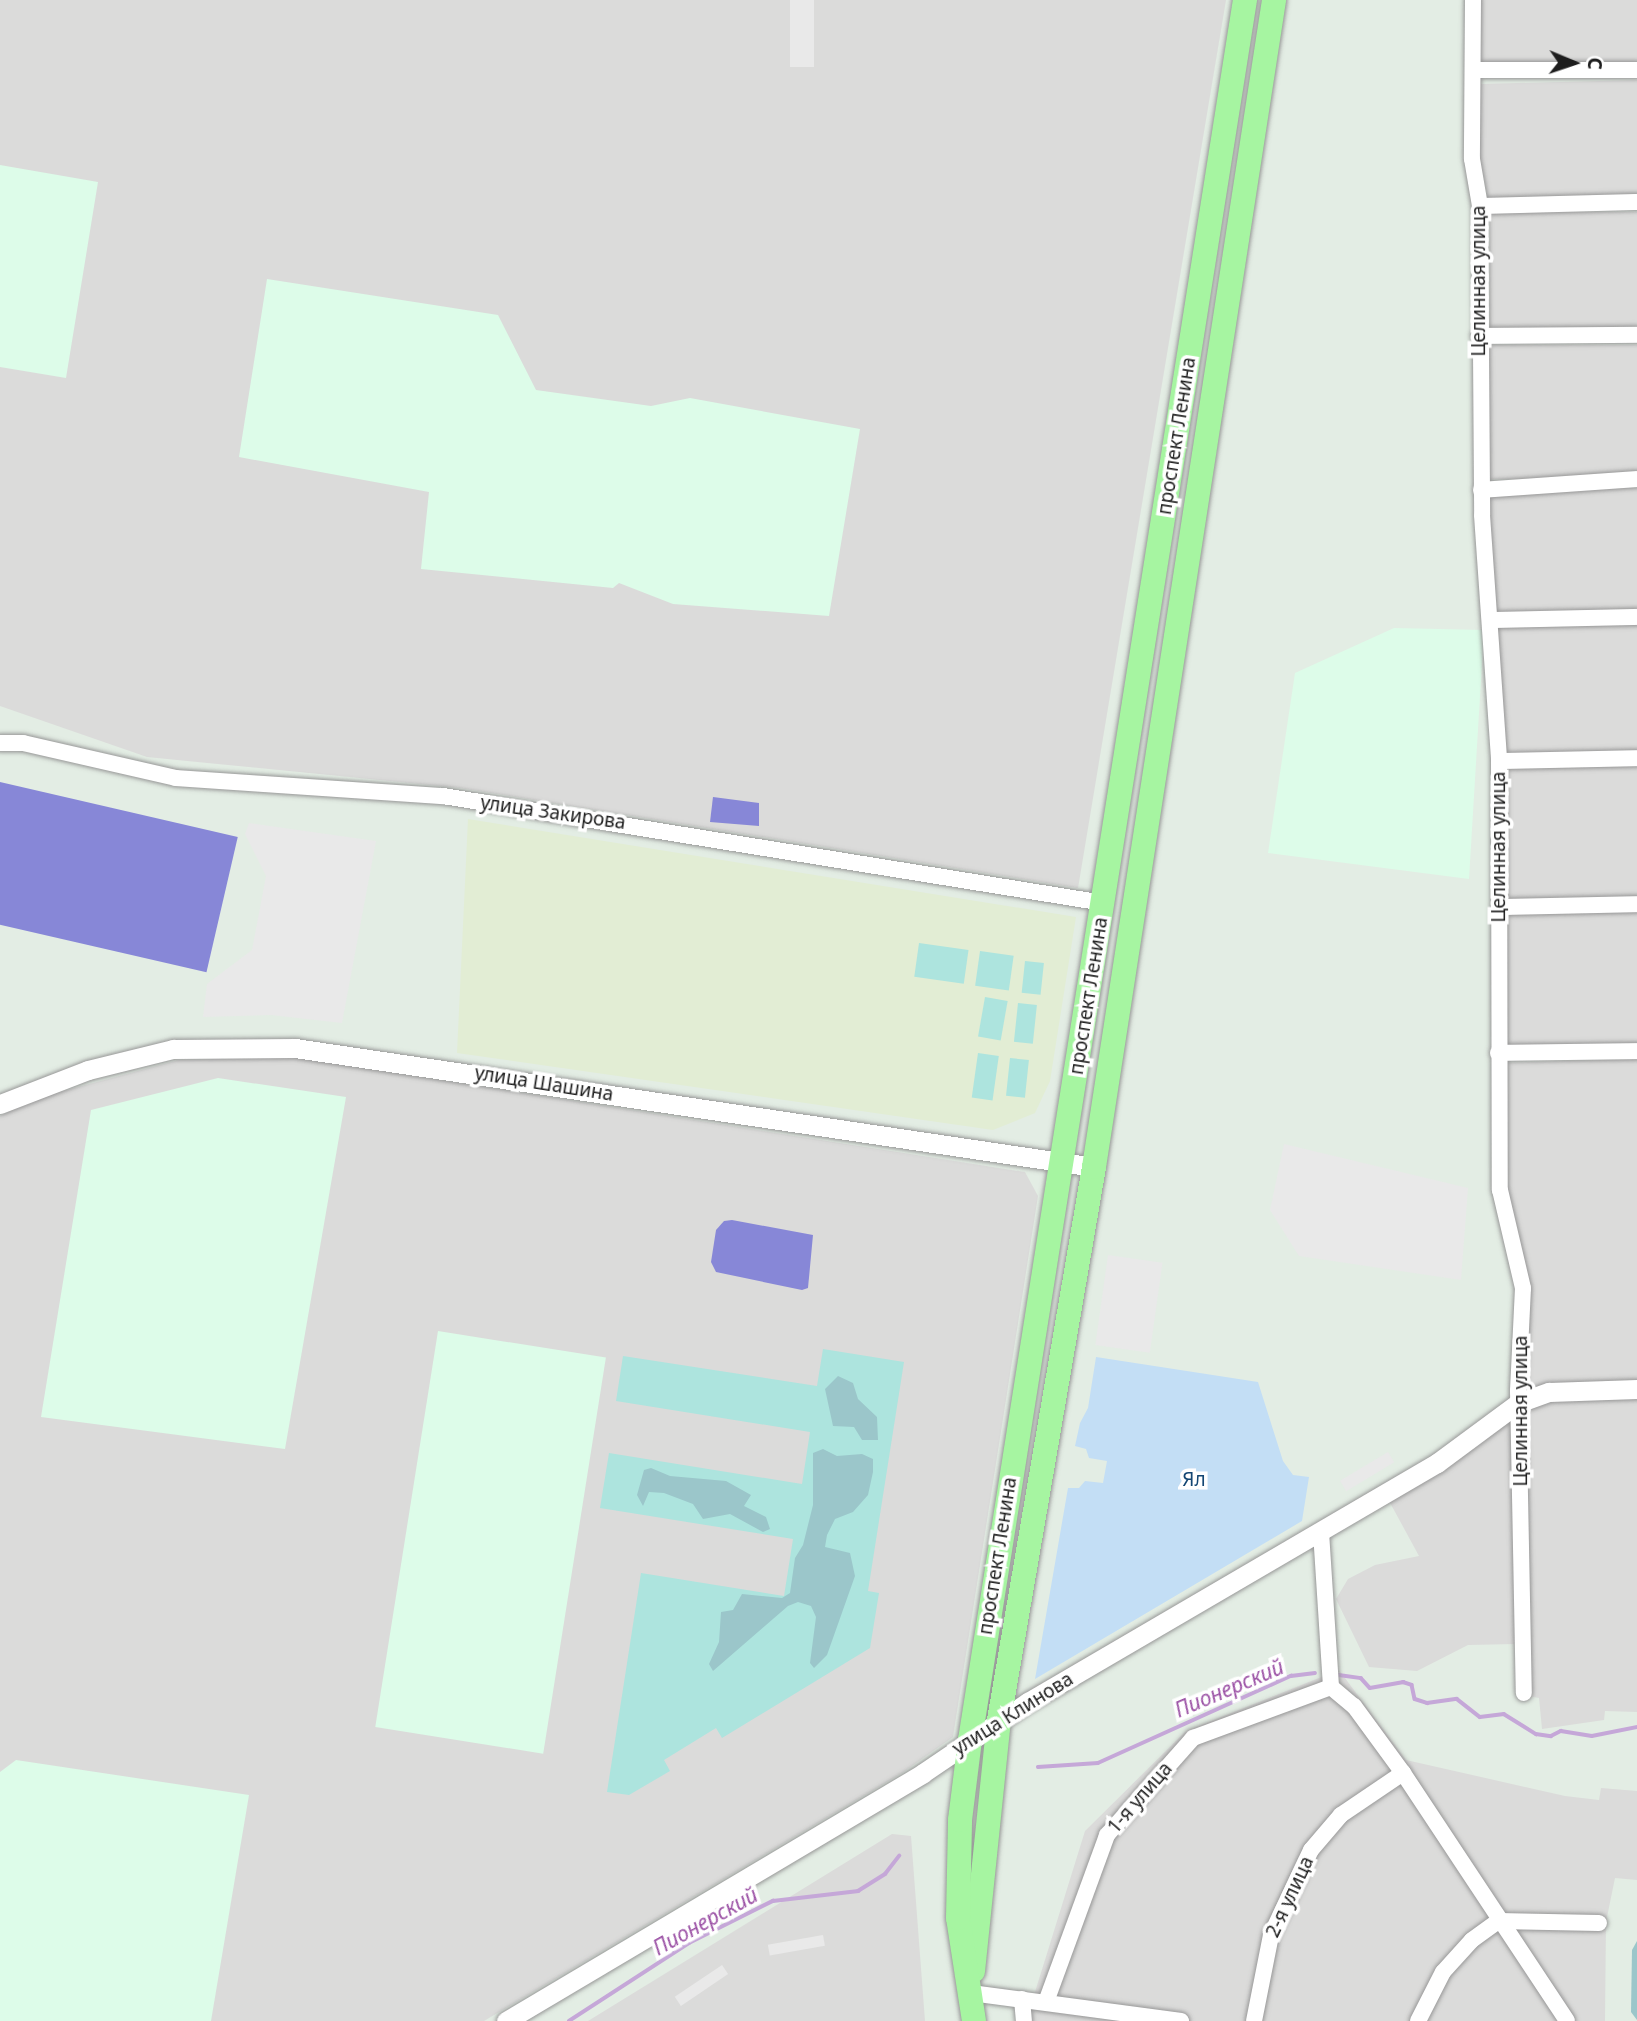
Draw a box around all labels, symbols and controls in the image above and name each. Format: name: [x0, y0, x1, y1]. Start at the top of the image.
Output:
north arrow: [1539, 28, 1609, 98]
text: С: [1582, 57, 1608, 70]
street label: Целинная улица: [1468, 205, 1490, 357]
street label: проспект Ленина: [1153, 356, 1201, 516]
street label: Целинная улица: [1488, 771, 1510, 923]
street label: улица Закирова: [479, 792, 627, 834]
street label: проспект Ленина: [1065, 916, 1113, 1076]
street label: улица Шашина: [473, 1062, 615, 1106]
street label: Целинная улица: [1510, 1335, 1532, 1487]
park label: Ял: [1182, 1469, 1206, 1491]
street label: проспект Ленина: [974, 1476, 1022, 1636]
water label: Пионерский: [1171, 1654, 1287, 1722]
street label: улица Клинова: [949, 1668, 1077, 1760]
street label: 1-я улица: [1103, 1758, 1177, 1838]
street label: 2-я улица: [1261, 1853, 1319, 1941]
water label: Пионерский: [648, 1882, 762, 1960]

